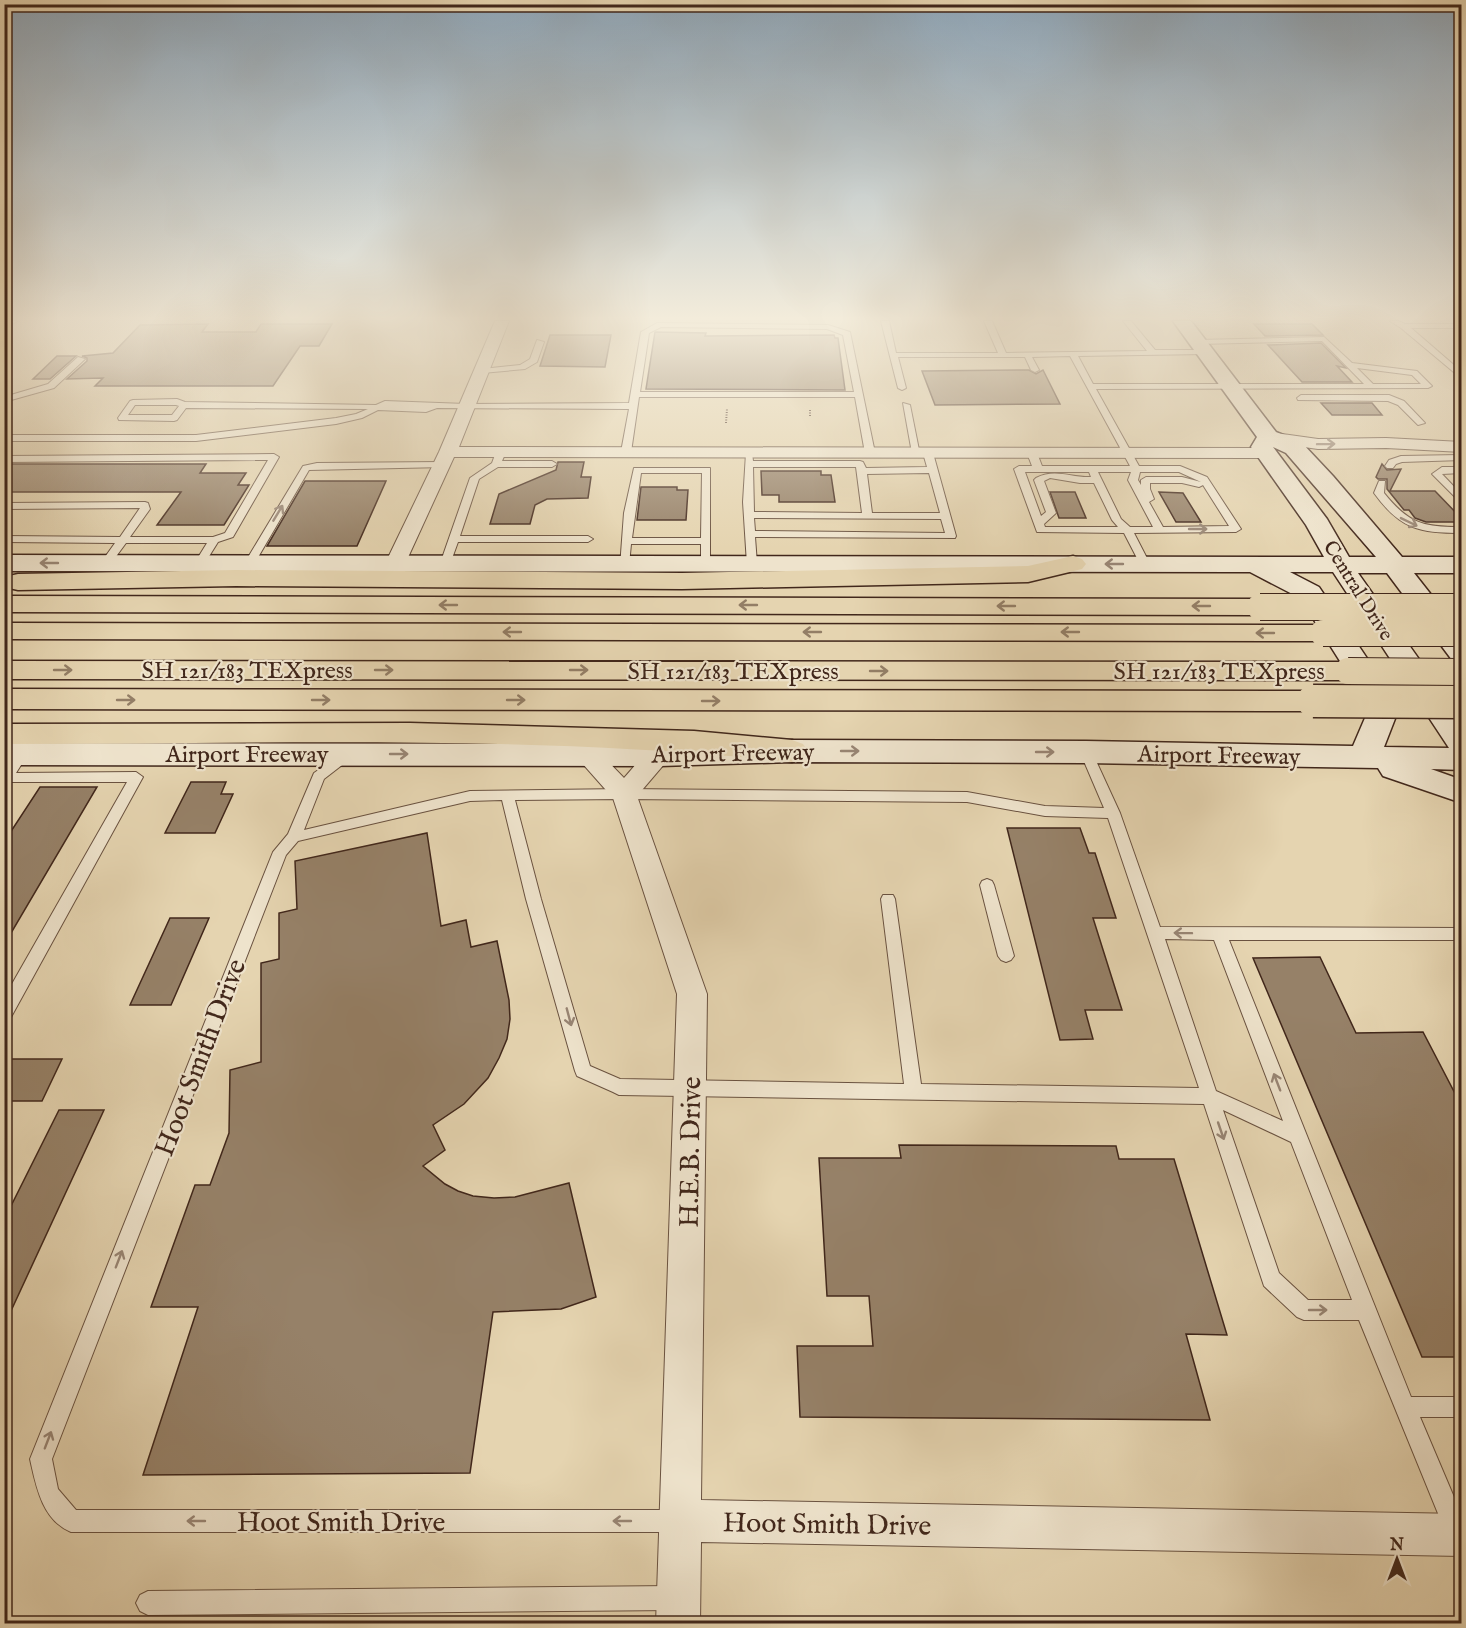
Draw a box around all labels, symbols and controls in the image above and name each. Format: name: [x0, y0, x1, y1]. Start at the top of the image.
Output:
one-way arrow: [1315, 438, 1335, 450]
one-way arrow: [273, 505, 285, 522]
one-way arrow: [1400, 517, 1418, 529]
one-way arrow: [1187, 523, 1207, 535]
street label: Central Drive: [1317, 536, 1398, 645]
one-way arrow: [39, 557, 59, 569]
one-way arrow: [1105, 558, 1125, 570]
one-way arrow: [439, 599, 459, 611]
one-way arrow: [739, 599, 759, 611]
one-way arrow: [997, 600, 1017, 612]
one-way arrow: [1192, 600, 1212, 612]
one-way arrow: [502, 626, 522, 638]
one-way arrow: [802, 626, 822, 638]
one-way arrow: [1060, 627, 1080, 638]
one-way arrow: [1255, 627, 1275, 639]
street label: SH 121/183 TEXpress: [141, 656, 353, 687]
street label: SH 121/183 TEXpress: [627, 657, 839, 688]
street label: SH 121/183 TEXpress: [1113, 657, 1325, 688]
one-way arrow: [52, 664, 72, 676]
one-way arrow: [373, 664, 393, 676]
one-way arrow: [568, 664, 588, 676]
one-way arrow: [868, 665, 888, 677]
one-way arrow: [115, 694, 135, 706]
one-way arrow: [310, 694, 330, 706]
one-way arrow: [505, 694, 525, 706]
one-way arrow: [700, 695, 720, 707]
street label: Airport Freeway: [650, 738, 815, 771]
street label: Airport Freeway: [164, 740, 329, 771]
street label: Airport Freeway: [1136, 740, 1301, 773]
one-way arrow: [840, 745, 860, 757]
one-way arrow: [1035, 746, 1055, 758]
one-way arrow: [388, 748, 408, 760]
one-way arrow: [1173, 927, 1193, 939]
street label: Hoot Smith Drive: [148, 954, 255, 1162]
one-way arrow: [563, 1007, 575, 1026]
one-way arrow: [1271, 1073, 1282, 1091]
street label: H.E.B. Drive: [673, 1076, 710, 1228]
one-way arrow: [1217, 1121, 1228, 1140]
one-way arrow: [115, 1250, 126, 1269]
one-way arrow: [1308, 1304, 1328, 1316]
one-way arrow: [43, 1432, 54, 1450]
street label: Hoot Smith Drive: [237, 1506, 446, 1541]
street label: Hoot Smith Drive: [722, 1506, 932, 1545]
one-way arrow: [186, 1515, 206, 1527]
one-way arrow: [612, 1515, 632, 1527]
north arrow: [1367, 1529, 1427, 1589]
text: N: [1389, 1536, 1404, 1556]

